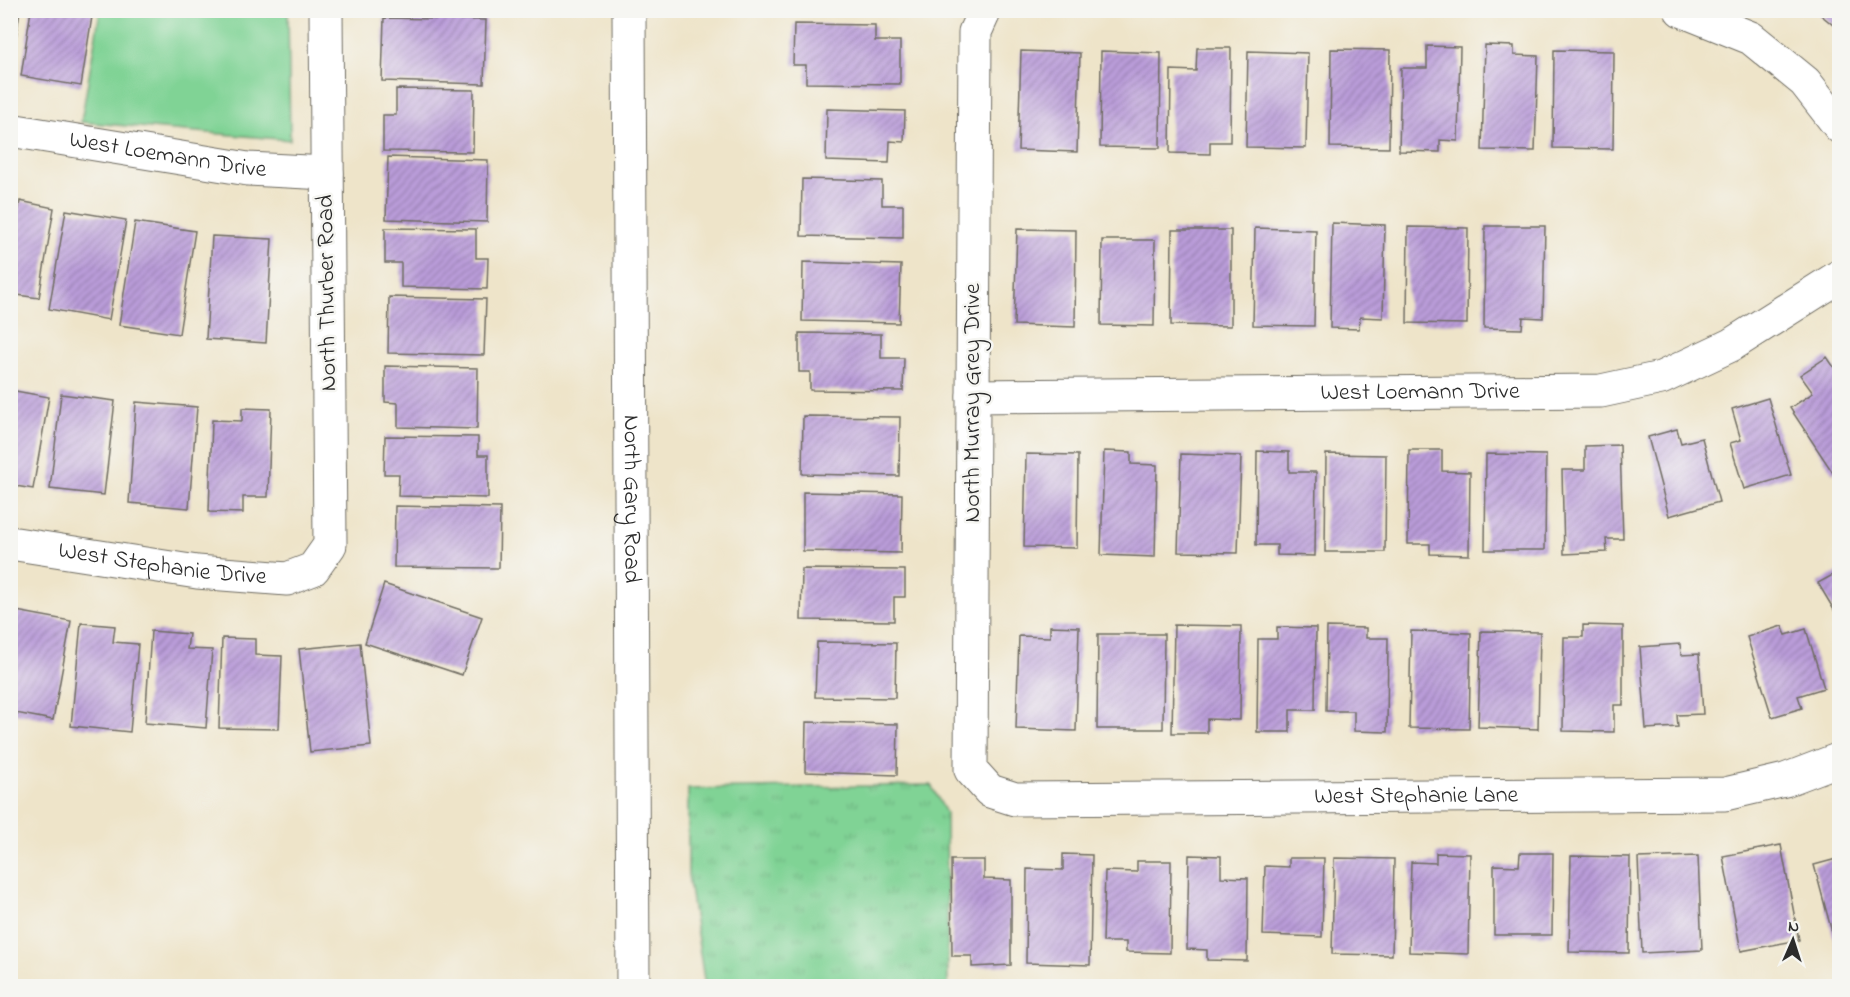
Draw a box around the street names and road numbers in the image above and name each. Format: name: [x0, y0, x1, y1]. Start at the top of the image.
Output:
street label: West Loemann Drive: [67, 122, 268, 187]
street label: North Thurber Road: [309, 194, 347, 392]
street label: North Murray Grey Drive: [956, 283, 992, 523]
street label: West Loemann Drive: [1320, 374, 1520, 411]
street label: North Gary Road: [613, 415, 649, 584]
street label: West Stephanie Drive: [56, 533, 268, 595]
street label: West Stephanie Lane: [1314, 778, 1519, 814]

